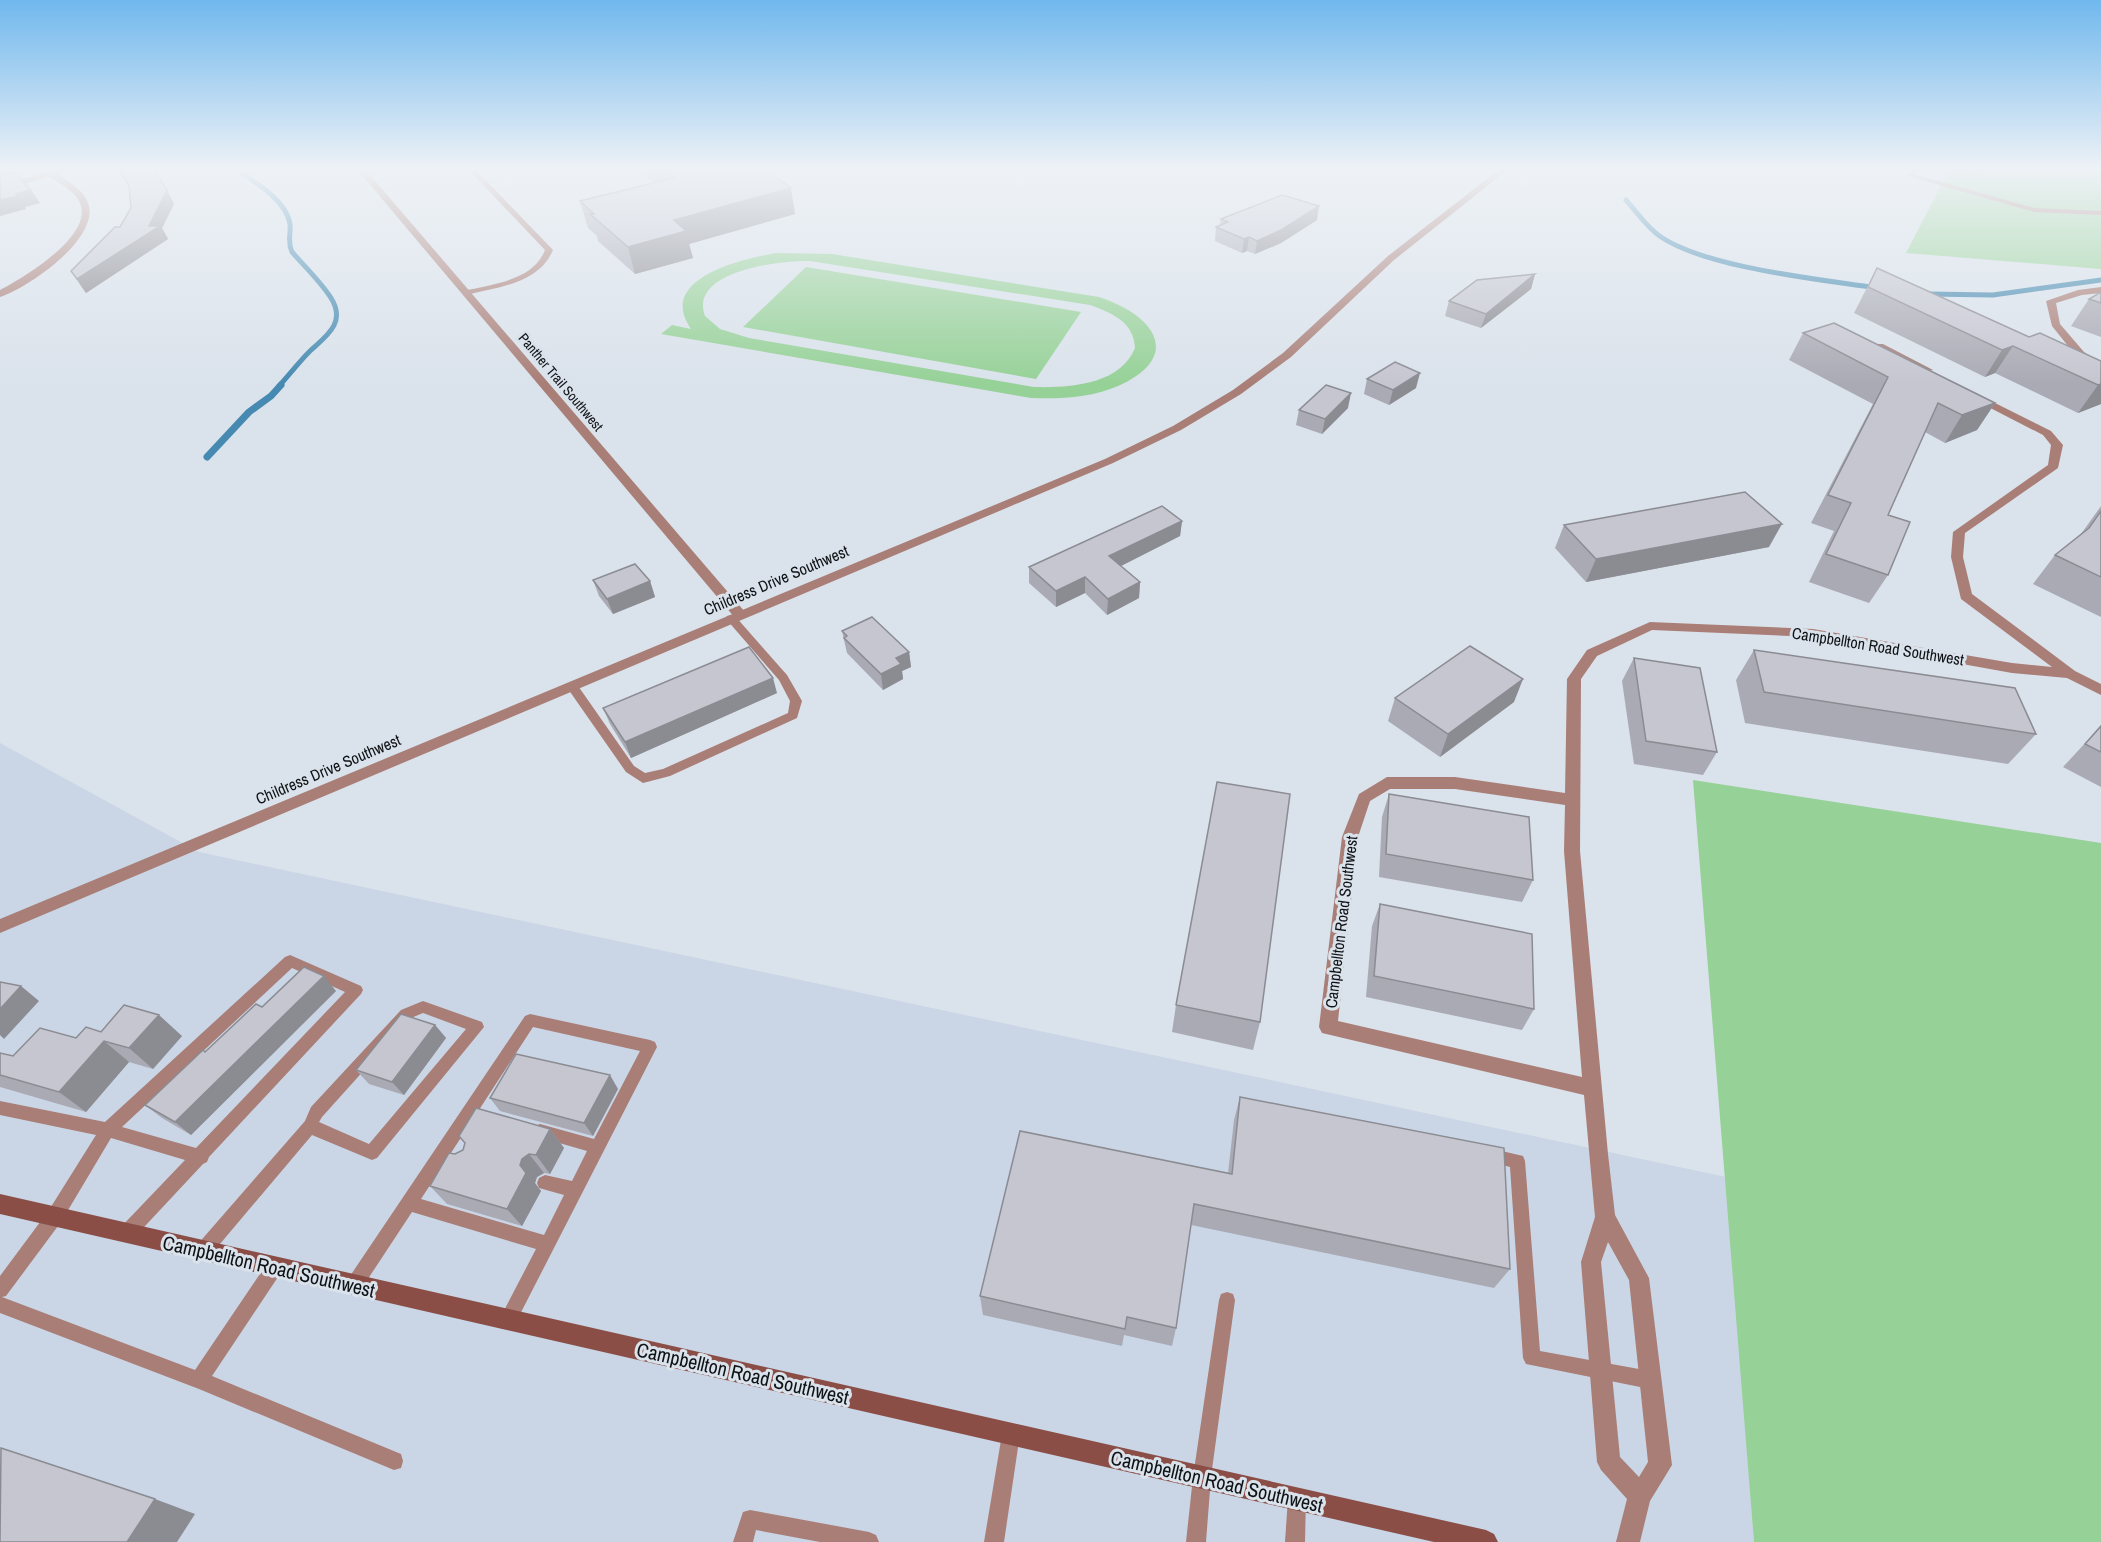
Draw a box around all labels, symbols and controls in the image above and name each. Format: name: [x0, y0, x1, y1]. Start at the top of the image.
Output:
street label: Panther Trail Southwest: [515, 329, 607, 435]
street label: Childress Drive Southwest: [700, 539, 852, 620]
street label: Campbellton Road Southwest: [1791, 622, 1966, 670]
street label: Childress Drive Southwest: [252, 728, 404, 809]
street label: Campbellton Road Southwest: [1320, 834, 1363, 1009]
street label: Campbellton Road Southwest: [160, 1228, 378, 1304]
street label: Campbellton Road Southwest: [634, 1335, 852, 1411]
street label: Campbellton Road Southwest: [1108, 1443, 1326, 1519]

